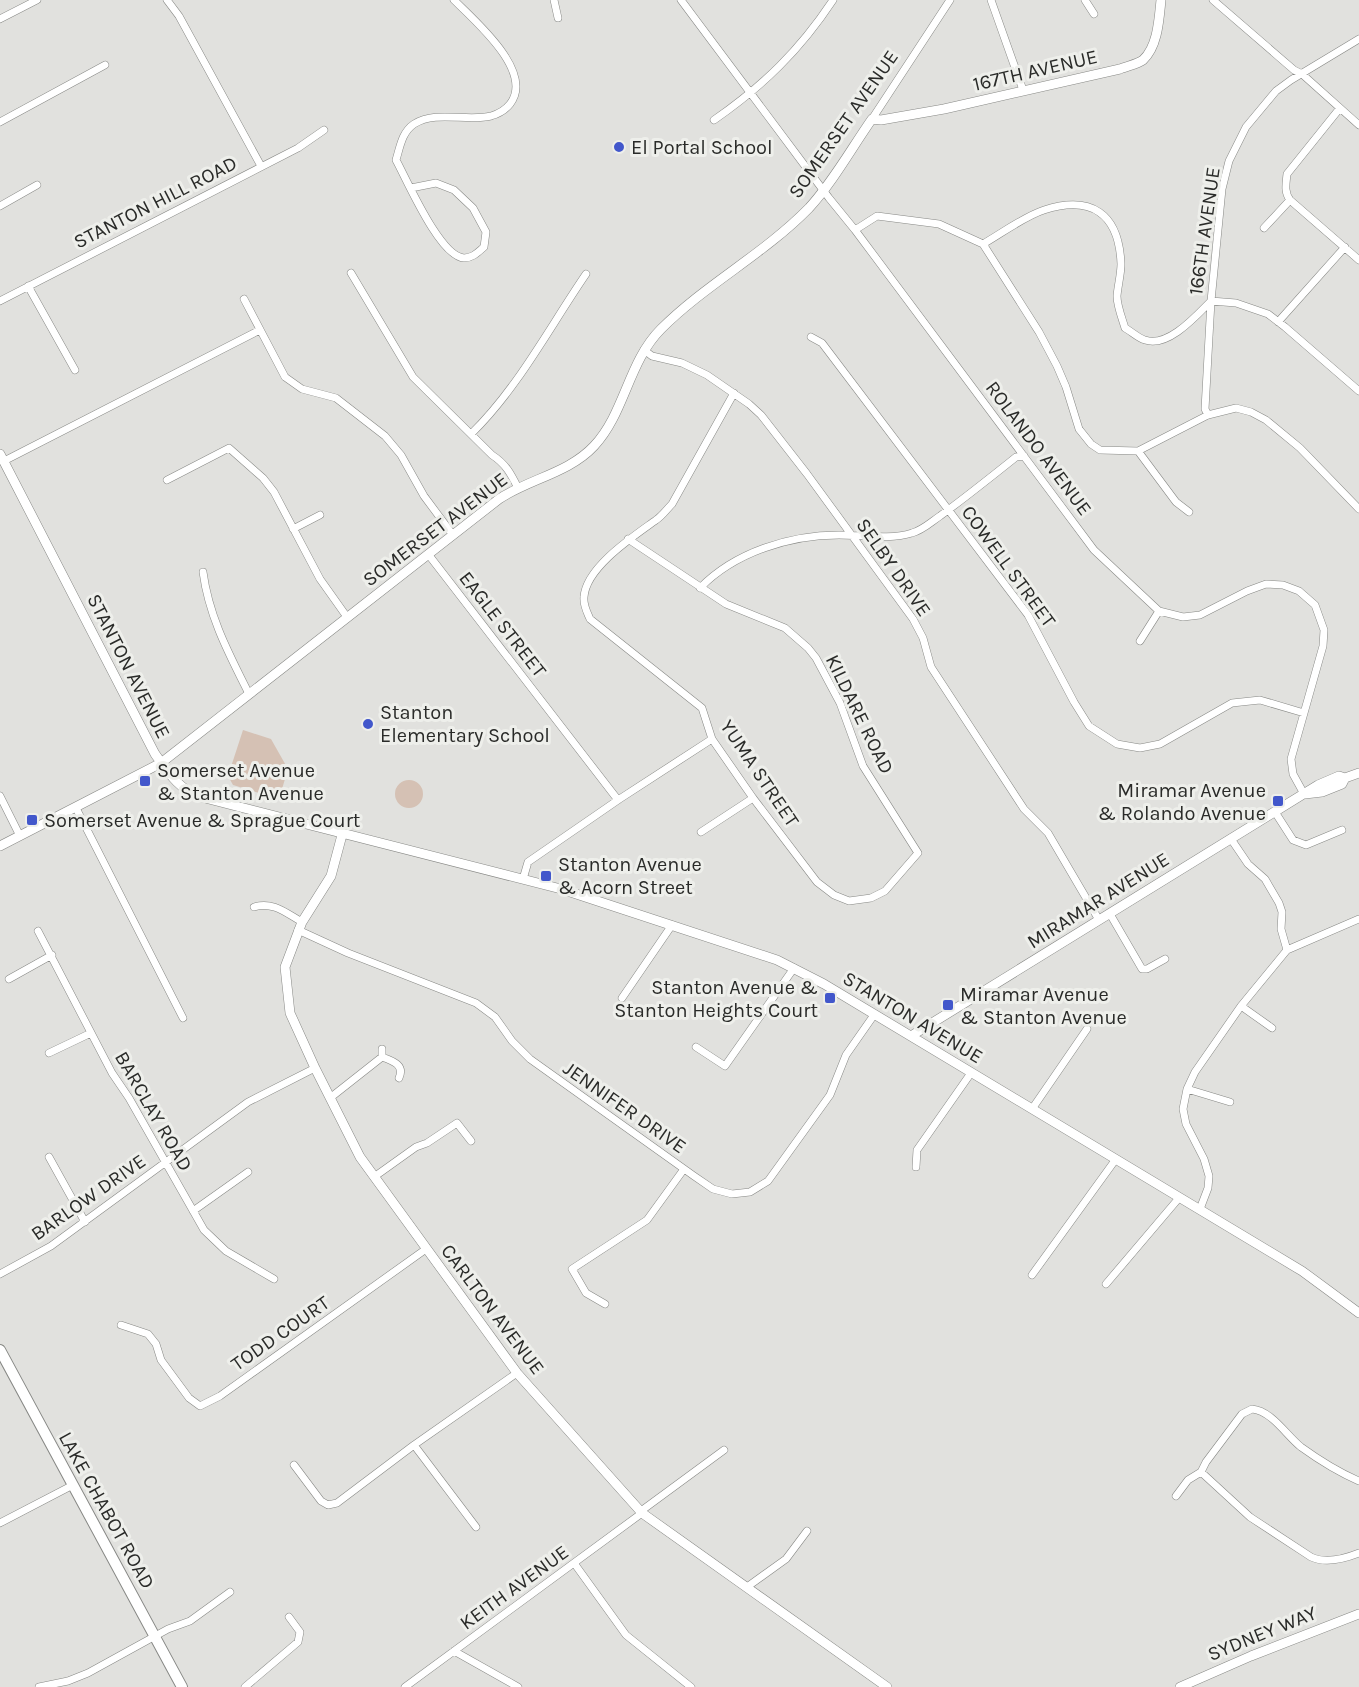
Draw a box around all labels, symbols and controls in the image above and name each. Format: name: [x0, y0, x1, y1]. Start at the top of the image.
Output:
street label: 167TH AVENUE: [971, 45, 1100, 96]
street label: SOMERSET AVENUE: [784, 46, 903, 203]
place label: El Portal School: [631, 136, 773, 159]
marker: El Portal School: [612, 140, 626, 154]
street label: STANTON HILL ROAD: [70, 151, 241, 254]
street label: 166TH AVENUE: [1184, 166, 1225, 297]
street label: ROLANDO AVENUE: [981, 377, 1097, 520]
street label: SOMERSET AVENUE: [359, 468, 512, 591]
street label: COWELL STREET: [957, 501, 1060, 632]
street label: SELBY DRIVE: [851, 514, 936, 621]
street label: EAGLE STREET: [454, 567, 551, 682]
street label: STANTON AVENUE: [82, 590, 175, 742]
street label: KILDARE ROAD: [821, 651, 898, 778]
place label: Stanton Elementary School: [380, 701, 550, 747]
street label: YUMA STREET: [715, 715, 804, 831]
marker: Stanton Elementary School: [361, 717, 375, 731]
place label: Somerset Avenue & Stanton Avenue: [157, 759, 324, 805]
marker: Somerset Avenue & Stanton Avenue: [138, 774, 152, 788]
place label: Miramar Avenue & Rolando Avenue: [1098, 779, 1266, 825]
marker: Miramar Avenue & Rolando Avenue: [1271, 794, 1285, 808]
place label: Somerset Avenue & Sprague Court: [44, 809, 361, 832]
marker: Somerset Avenue & Sprague Court: [25, 813, 39, 827]
street label: MIRAMAR AVENUE: [1023, 847, 1174, 953]
place label: Stanton Avenue & Acorn Street: [558, 853, 702, 899]
marker: Stanton Avenue & Acorn Street: [539, 869, 553, 883]
street label: STANTON AVENUE: [839, 967, 987, 1068]
place label: Stanton Avenue & Stanton Heights Court: [614, 976, 818, 1022]
place label: Miramar Avenue & Stanton Avenue: [960, 983, 1127, 1029]
marker: Stanton Avenue & Stanton Heights Court: [823, 991, 837, 1005]
marker: Miramar Avenue & Stanton Avenue: [941, 998, 955, 1012]
street label: BARCLAY ROAD: [110, 1047, 197, 1175]
street label: JENNIFER DRIVE: [559, 1057, 691, 1158]
street label: BARLOW DRIVE: [27, 1149, 150, 1245]
street label: CARLTON AVENUE: [436, 1240, 549, 1379]
street label: TODD COURT: [227, 1291, 334, 1376]
street label: LAKE CHABOT ROAD: [54, 1428, 159, 1593]
street label: KEITH AVENUE: [456, 1540, 573, 1634]
street label: SYDNEY WAY: [1204, 1601, 1320, 1666]

